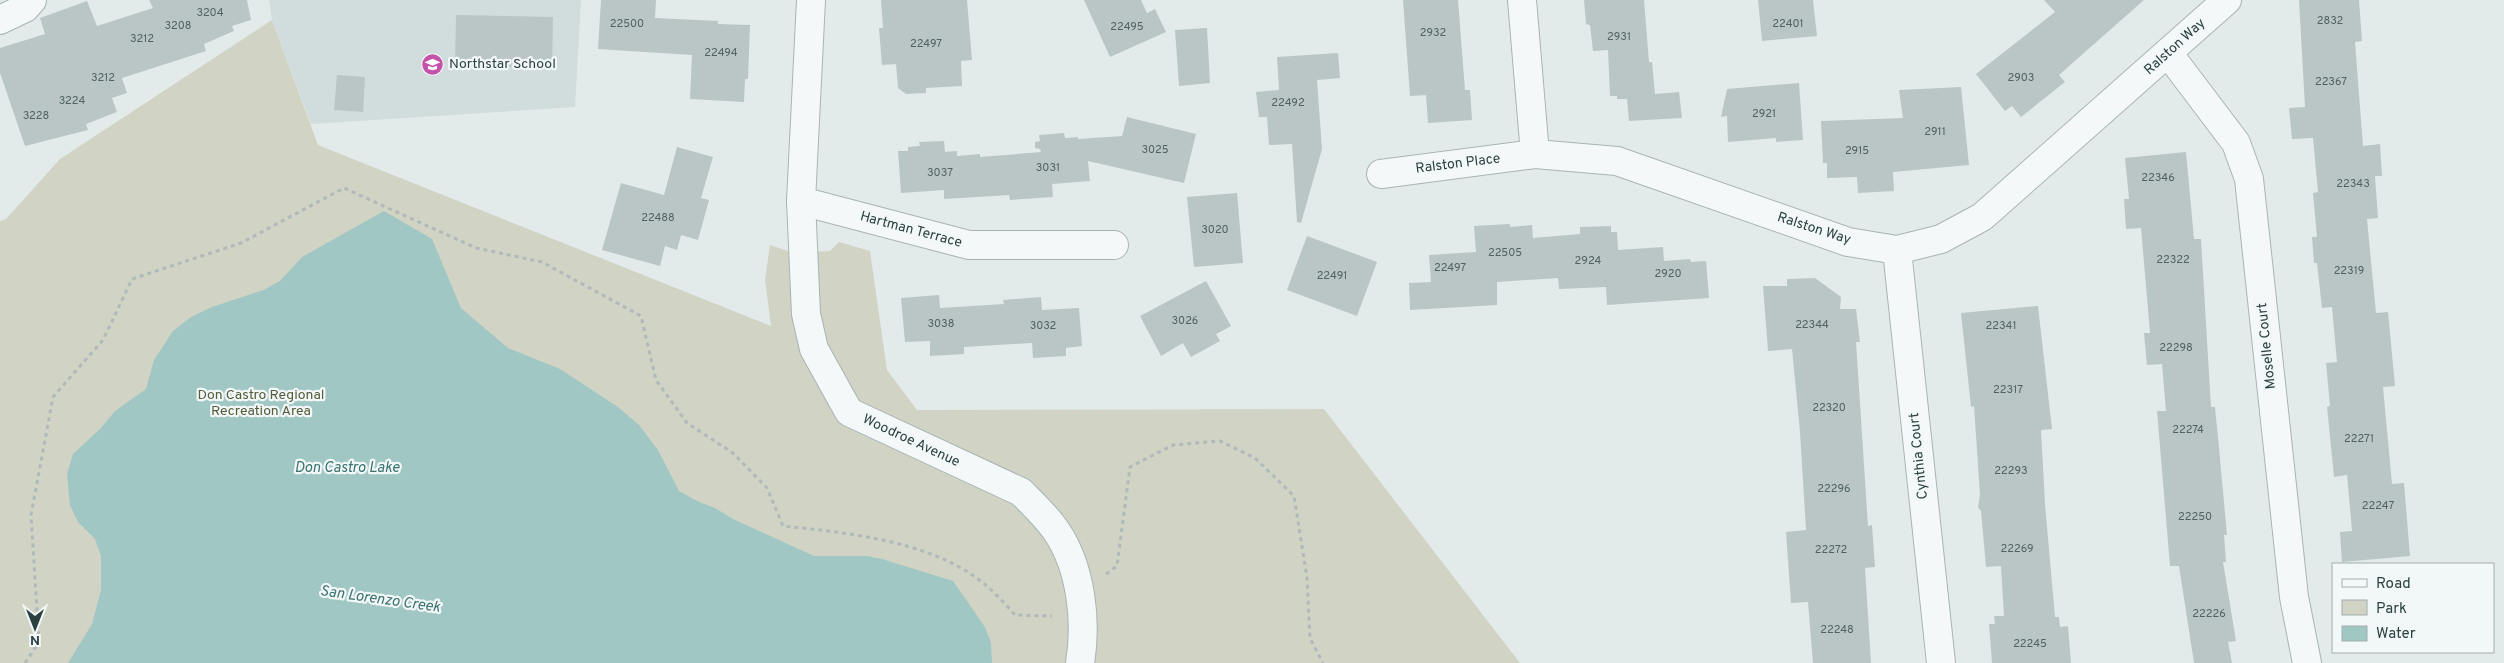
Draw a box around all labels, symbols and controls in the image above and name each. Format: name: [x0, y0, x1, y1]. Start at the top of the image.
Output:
house number: 3204: [196, 6, 224, 20]
house number: 2832: [2317, 14, 2343, 28]
street label: Ralston Way: [2141, 15, 2209, 79]
house number: 22500: [610, 17, 644, 31]
house number: 22401: [1772, 17, 1804, 31]
house number: 3208: [165, 19, 191, 33]
house number: 22495: [1110, 20, 1144, 34]
house number: 2932: [1420, 26, 1446, 40]
house number: 2931: [1607, 30, 1631, 44]
house number: 3212: [130, 32, 154, 46]
house number: 22497: [910, 37, 942, 51]
house number: 22494: [704, 46, 738, 60]
school or university icon: Northstar School: [421, 52, 445, 76]
place label: Northstar School: [449, 56, 556, 73]
house number: 3212: [91, 71, 115, 85]
house number: 2903: [2008, 71, 2034, 85]
house number: 22367: [2315, 75, 2347, 89]
house number: 3224: [59, 94, 85, 108]
house number: 22492: [1271, 96, 1305, 110]
house number: 2921: [1752, 107, 1776, 121]
house number: 3228: [23, 109, 49, 123]
house number: 2911: [1924, 125, 1946, 139]
house number: 3025: [1141, 143, 1169, 157]
house number: 2915: [1845, 144, 1869, 158]
street label: Ralston Place: [1415, 150, 1501, 178]
house number: 3031: [1036, 161, 1060, 175]
house number: 3037: [927, 166, 953, 180]
house number: 22346: [2141, 171, 2175, 185]
house number: 22343: [2336, 177, 2370, 191]
street label: Hartman Terrace: [858, 208, 964, 252]
street label: Ralston Way: [1775, 209, 1853, 249]
house number: 22488: [641, 211, 675, 225]
house number: 3020: [1201, 223, 1229, 237]
house number: 22505: [1488, 246, 1522, 260]
house number: 22322: [2156, 253, 2190, 267]
house number: 2924: [1575, 254, 1602, 268]
house number: 22497: [1434, 261, 1466, 275]
house number: 22319: [2334, 264, 2364, 278]
house number: 2920: [1654, 267, 1682, 281]
house number: 22491: [1317, 269, 1347, 283]
street label: Moselle Court: [2254, 302, 2280, 390]
house number: 3026: [1172, 314, 1198, 328]
house number: 3038: [928, 317, 954, 331]
house number: 22344: [1795, 318, 1829, 332]
house number: 3032: [1030, 319, 1056, 333]
house number: 22341: [1985, 319, 2017, 333]
house number: 22298: [2159, 341, 2193, 355]
house number: 22317: [1993, 383, 2023, 397]
park label: Don Castro Regional Recreation Area: [197, 387, 325, 420]
house number: 22320: [1812, 401, 1846, 415]
street label: Woodroe Avenue: [860, 411, 962, 471]
street label: Cynthia Court: [1906, 412, 1932, 500]
house number: 22274: [2172, 423, 2204, 437]
house number: 22271: [2344, 432, 2374, 446]
water label: Don Castro Lake: [295, 459, 400, 478]
house number: 22293: [1994, 464, 2028, 478]
house number: 22296: [1817, 482, 1851, 496]
house number: 22247: [2362, 499, 2395, 513]
house number: 22250: [2178, 510, 2212, 524]
house number: 22269: [2001, 542, 2033, 556]
house number: 22272: [1815, 543, 1847, 557]
legend: [2332, 563, 2494, 653]
text: Road: [2376, 575, 2411, 594]
water label: San Lorenzo Creek: [319, 582, 442, 618]
text: Park: [2376, 600, 2407, 619]
north arrow: [10, 603, 60, 653]
house number: 22226: [2192, 607, 2226, 621]
house number: 22248: [1820, 623, 1854, 637]
text: Water: [2376, 625, 2416, 644]
text: N: [30, 631, 40, 648]
house number: 22245: [2013, 637, 2047, 651]

